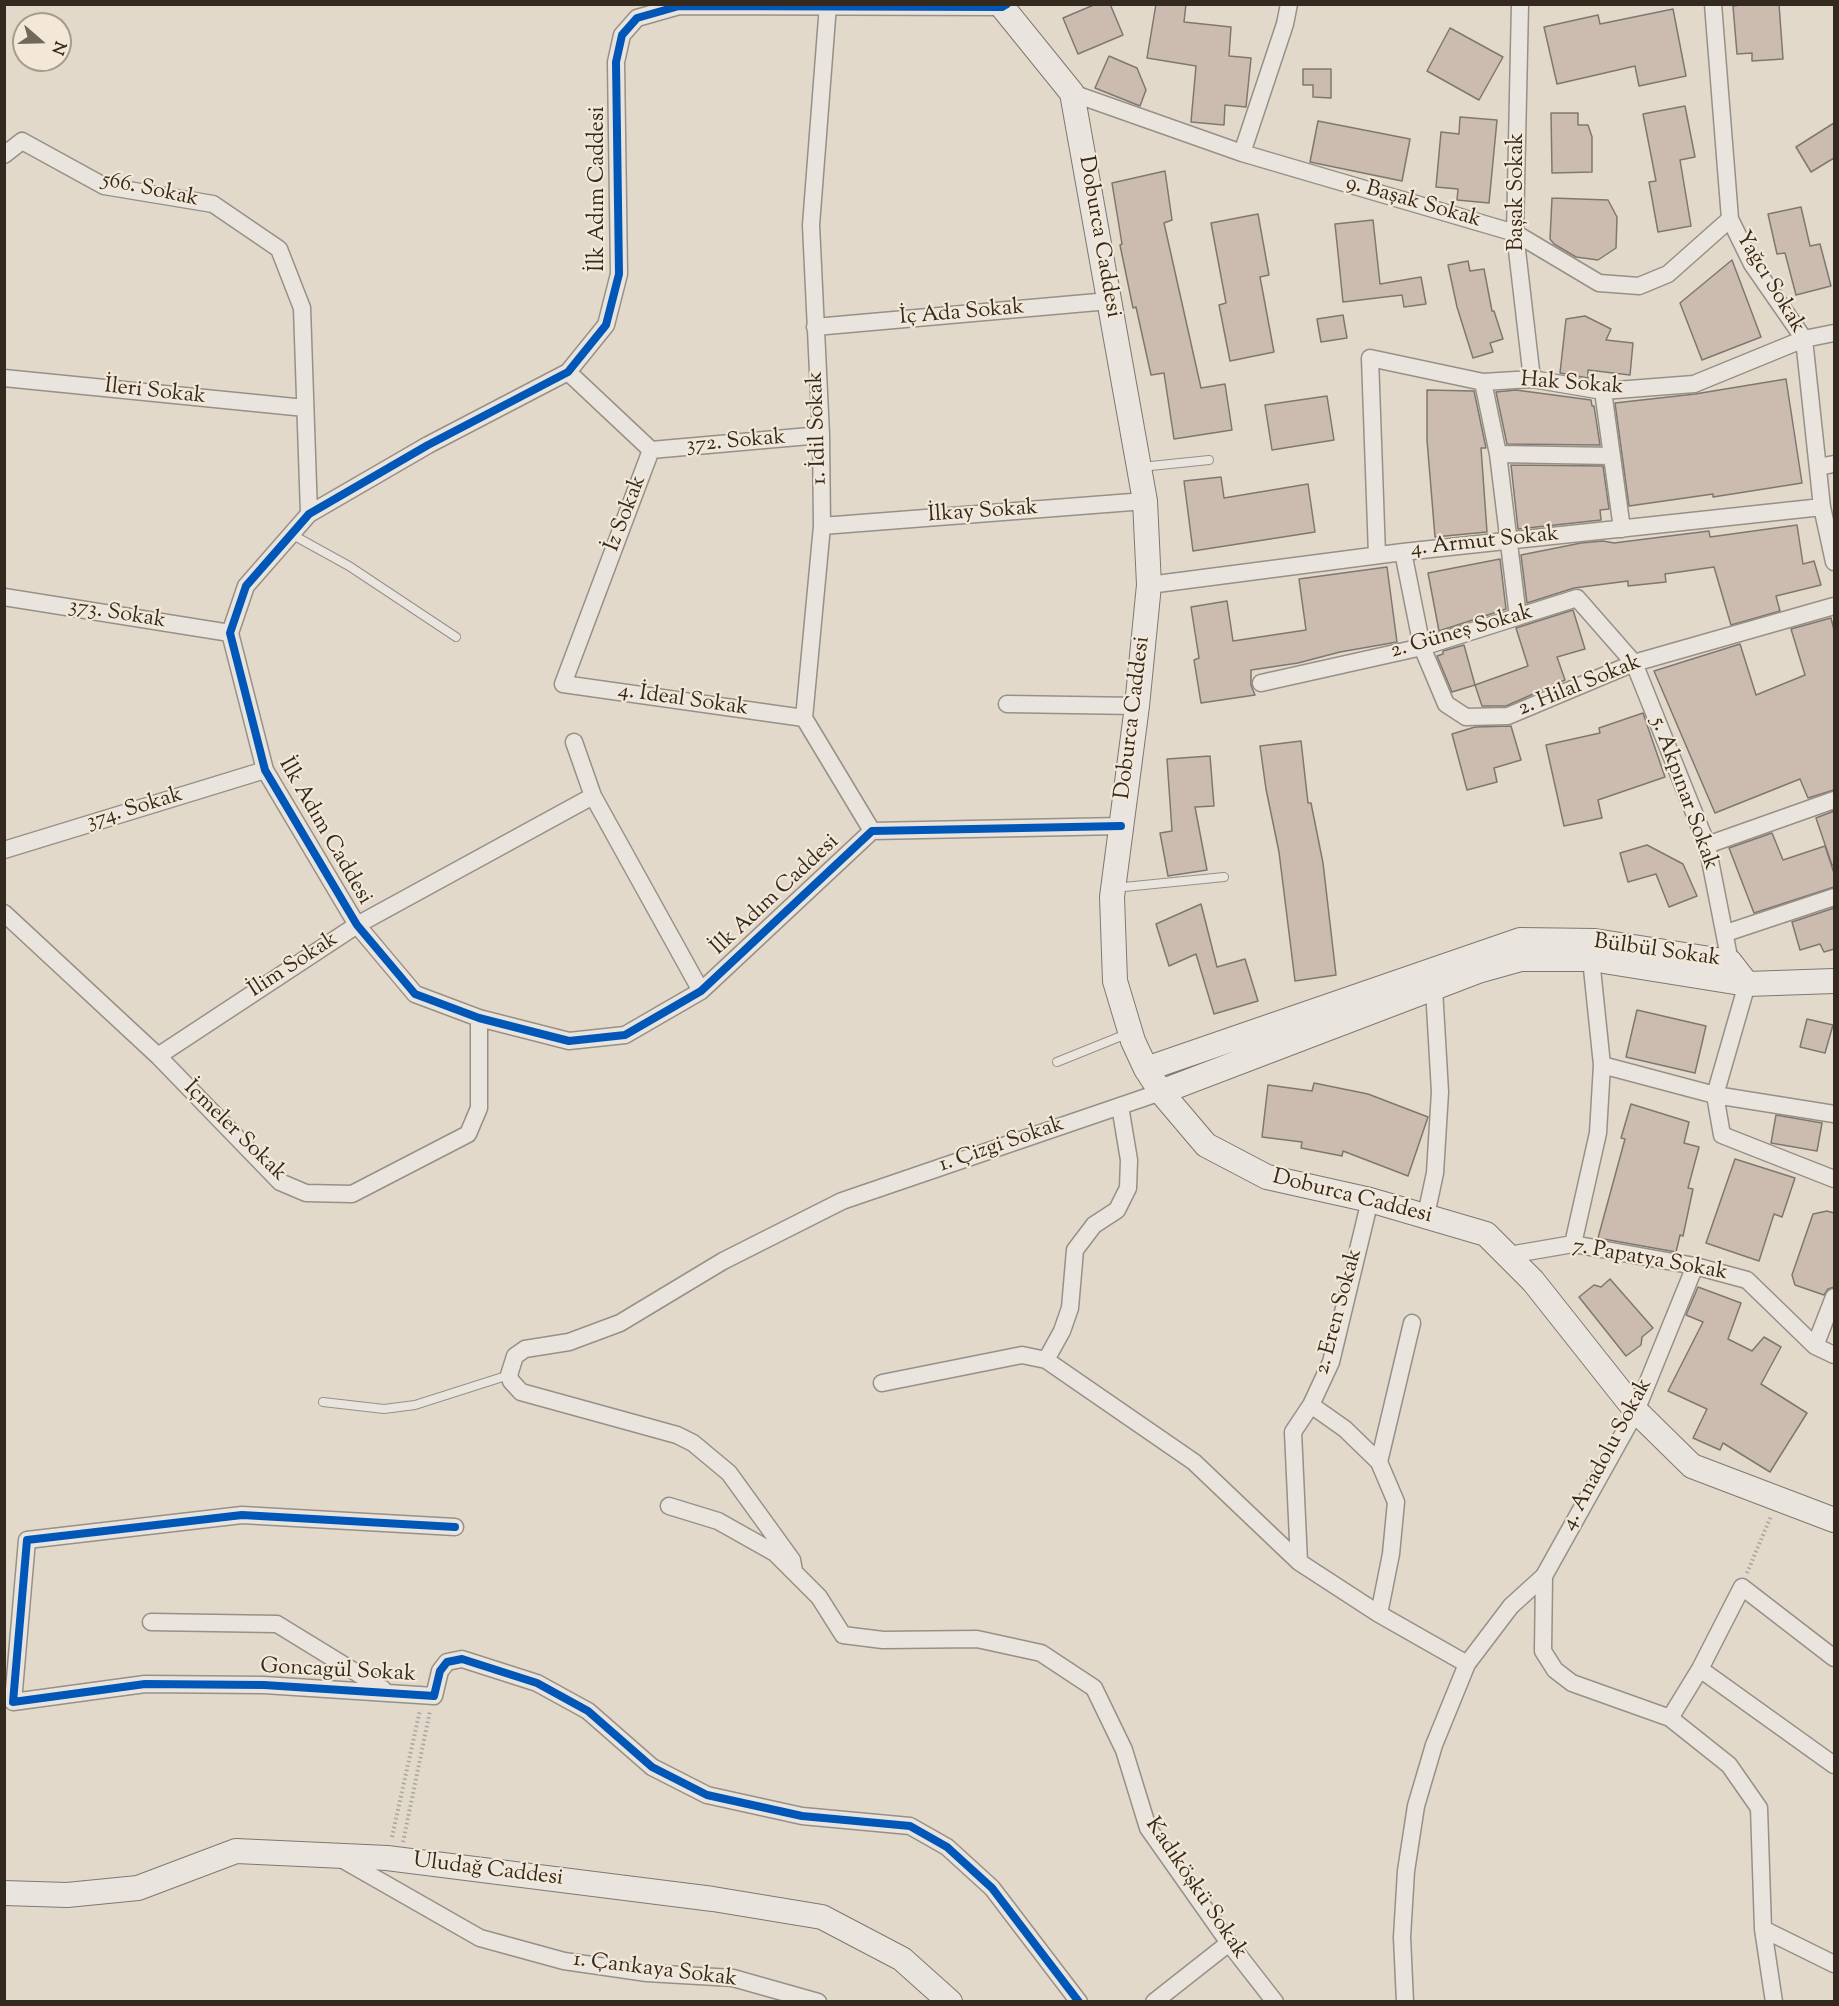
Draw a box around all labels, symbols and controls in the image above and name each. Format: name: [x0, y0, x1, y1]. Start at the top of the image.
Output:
north arrow: [12, 12, 72, 72]
text: N: [45, 38, 70, 58]
street label: İlk Adım Caddesi: [586, 106, 612, 272]
street label: Başak Sokak: [1505, 133, 1531, 251]
street label: Doburca Caddesi: [1071, 154, 1125, 320]
street label: 566. Sokak: [99, 168, 201, 214]
street label: 9. Başak Sokak: [1342, 171, 1484, 235]
street label: Yağcı Sokak: [1728, 227, 1810, 339]
street label: İç Ada Sokak: [899, 295, 1025, 333]
street label: Hak Sokak: [1520, 368, 1624, 402]
street label: 1. İdil Sokak: [804, 371, 834, 485]
street label: İleri Sokak: [103, 375, 207, 411]
street label: 372. Sokak: [685, 426, 787, 460]
street label: İz Sokak: [600, 472, 654, 556]
street label: İlkay Sokak: [927, 496, 1039, 530]
street label: 4. Armut Sokak: [1410, 522, 1560, 564]
street label: 373. Sokak: [66, 594, 168, 636]
street label: 2. Güneş Sokak: [1388, 600, 1536, 666]
street label: Doburca Caddesi: [1111, 635, 1157, 801]
street label: 2. Hilal Sokak: [1515, 650, 1645, 724]
street label: 4. İdeal Sokak: [616, 679, 750, 723]
street label: 5. Akpınar Sokak: [1643, 714, 1723, 874]
street label: İlk Adım Caddesi: [271, 754, 377, 910]
street label: 374. Sokak: [84, 783, 186, 837]
street label: İlk Adım Caddesi: [707, 830, 845, 962]
street label: İlim Sokak: [244, 927, 344, 1005]
street label: Bülbül Sokak: [1592, 930, 1722, 974]
street label: İçmeler Sokak: [177, 1076, 291, 1188]
street label: 1. Çizgi Sokak: [936, 1112, 1068, 1180]
street label: Doburca Caddesi: [1269, 1165, 1435, 1231]
street label: 7. Papatya Sokak: [1570, 1234, 1730, 1288]
street label: 2. Eren Sokak: [1311, 1246, 1369, 1378]
street label: 4. Anadolu Sokak: [1557, 1374, 1659, 1536]
street label: Goncagül Sokak: [259, 1655, 417, 1689]
street label: Kadıköşkü Sokak: [1138, 1813, 1252, 1965]
street label: Uludağ Caddesi: [411, 1849, 565, 1893]
street label: 1. Çankaya Sokak: [571, 1948, 739, 1994]

